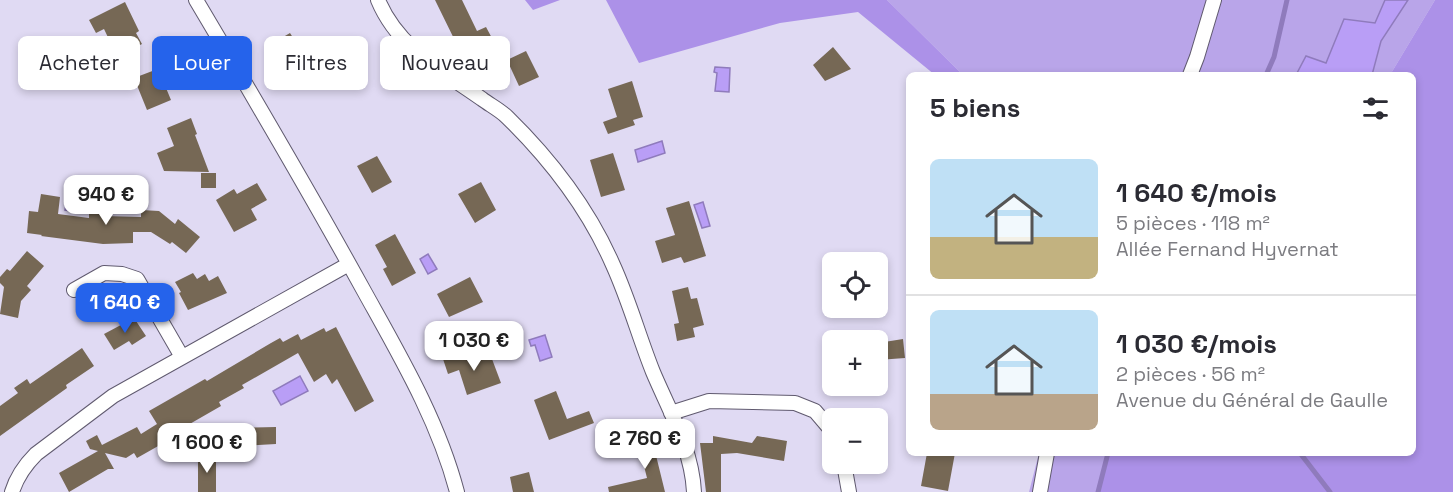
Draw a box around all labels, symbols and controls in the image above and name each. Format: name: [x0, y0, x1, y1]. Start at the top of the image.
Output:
chip: Acheter: [18, 36, 140, 90]
chip: Louer: [152, 36, 252, 90]
chip: Filtres: [264, 36, 368, 90]
chip: Nouveau: [380, 36, 510, 90]
text: 5 biens: [930, 91, 1020, 125]
icon: filters: [1359, 92, 1392, 125]
pin: 940 €: [64, 175, 148, 226]
text: 1 640 €/mois: [1116, 176, 1277, 210]
text: 940 €: [78, 181, 134, 207]
icon: home: [978, 183, 1050, 255]
text: 5 pièces · 118 m²: [1116, 210, 1270, 236]
text: Allée Fernand Hyvernat: [1116, 236, 1339, 262]
map controls: [822, 252, 888, 474]
button: locate: [822, 252, 888, 318]
pin: 1 640 €: [70, 283, 180, 334]
text: 1 640 €: [90, 289, 160, 315]
pin: 1 030 €: [419, 321, 529, 372]
text: 1 030 €: [439, 327, 509, 353]
text: 1 030 €/mois: [1116, 327, 1277, 361]
button: +: [822, 330, 888, 396]
icon: home: [978, 334, 1050, 406]
text: 2 pièces · 56 m²: [1116, 361, 1265, 387]
text: Avenue du Général de Gaulle: [1116, 387, 1388, 413]
button: −: [822, 408, 888, 474]
pin: 2 760 €: [590, 419, 700, 470]
pin: 1 600 €: [152, 423, 262, 474]
text: 2 760 €: [609, 425, 681, 451]
text: 1 600 €: [171, 429, 243, 455]

